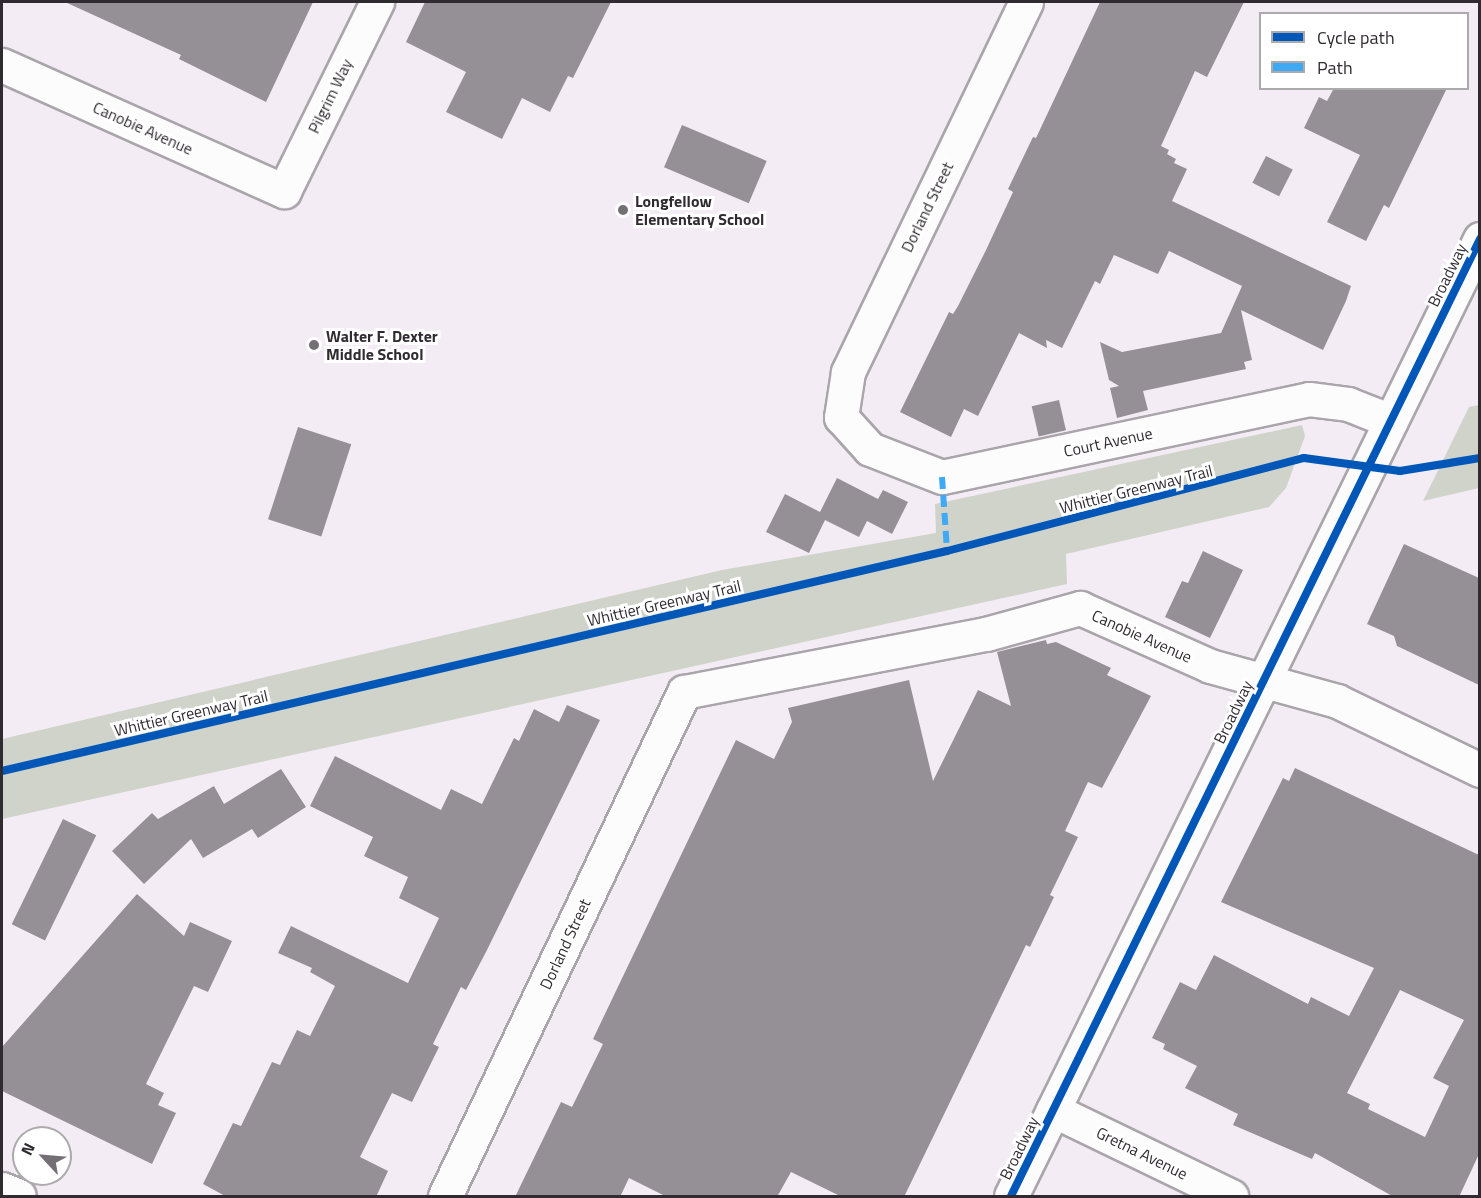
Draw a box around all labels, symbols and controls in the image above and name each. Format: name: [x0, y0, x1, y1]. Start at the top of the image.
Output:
legend: [1259, 12, 1469, 90]
text: Cycle path: [1317, 24, 1395, 51]
text: Path: [1317, 54, 1353, 81]
street label: Pilgrim Way: [304, 56, 356, 136]
street label: Canobie Avenue: [90, 97, 196, 159]
street label: Dorland Street: [897, 159, 957, 255]
place label: Longfellow Elementary School: [635, 191, 764, 229]
marker: Longfellow Elementary School: [616, 203, 630, 217]
street label: Broadway: [1423, 240, 1471, 310]
place label: Walter F. Dexter Middle School: [326, 326, 438, 364]
marker: Walter F. Dexter Middle School: [307, 338, 321, 352]
street label: Court Avenue: [1062, 423, 1154, 461]
street label: Whittier Greenway Trail: [1057, 461, 1215, 517]
street label: Whittier Greenway Trail: [585, 576, 743, 630]
street label: Canobie Avenue: [1089, 605, 1195, 667]
street label: Broadway: [1209, 677, 1257, 747]
street label: Whittier Greenway Trail: [112, 686, 270, 740]
street label: Dorland Street: [536, 896, 594, 992]
street label: Broadway: [995, 1113, 1043, 1183]
street label: Gretna Avenue: [1093, 1123, 1191, 1183]
north arrow: [12, 1126, 72, 1186]
text: N: [14, 1139, 41, 1159]

